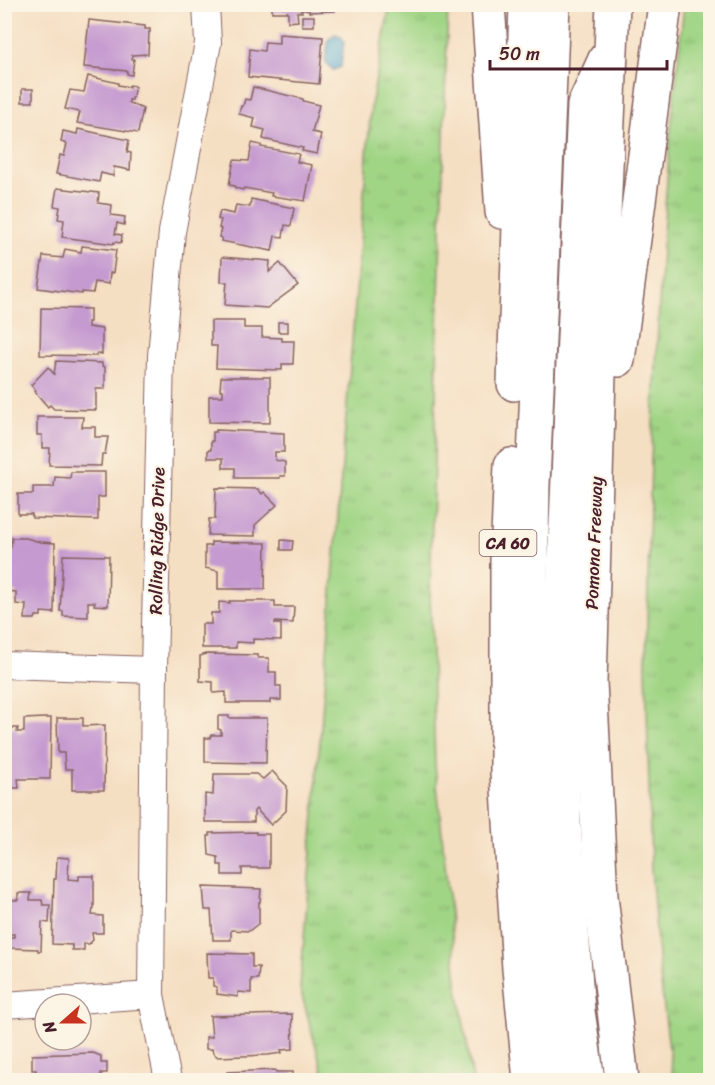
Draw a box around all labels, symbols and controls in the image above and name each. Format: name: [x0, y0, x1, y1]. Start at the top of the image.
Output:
scale bar: [490, 33, 667, 71]
text: 50 m: [499, 38, 540, 70]
street label: Rolling Ridge Drive: [140, 467, 174, 615]
street label: Pomona Freeway: [576, 475, 612, 610]
road number: CA 60: [480, 530, 536, 556]
north arrow: [33, 992, 93, 1052]
text: N: [34, 1016, 65, 1039]

